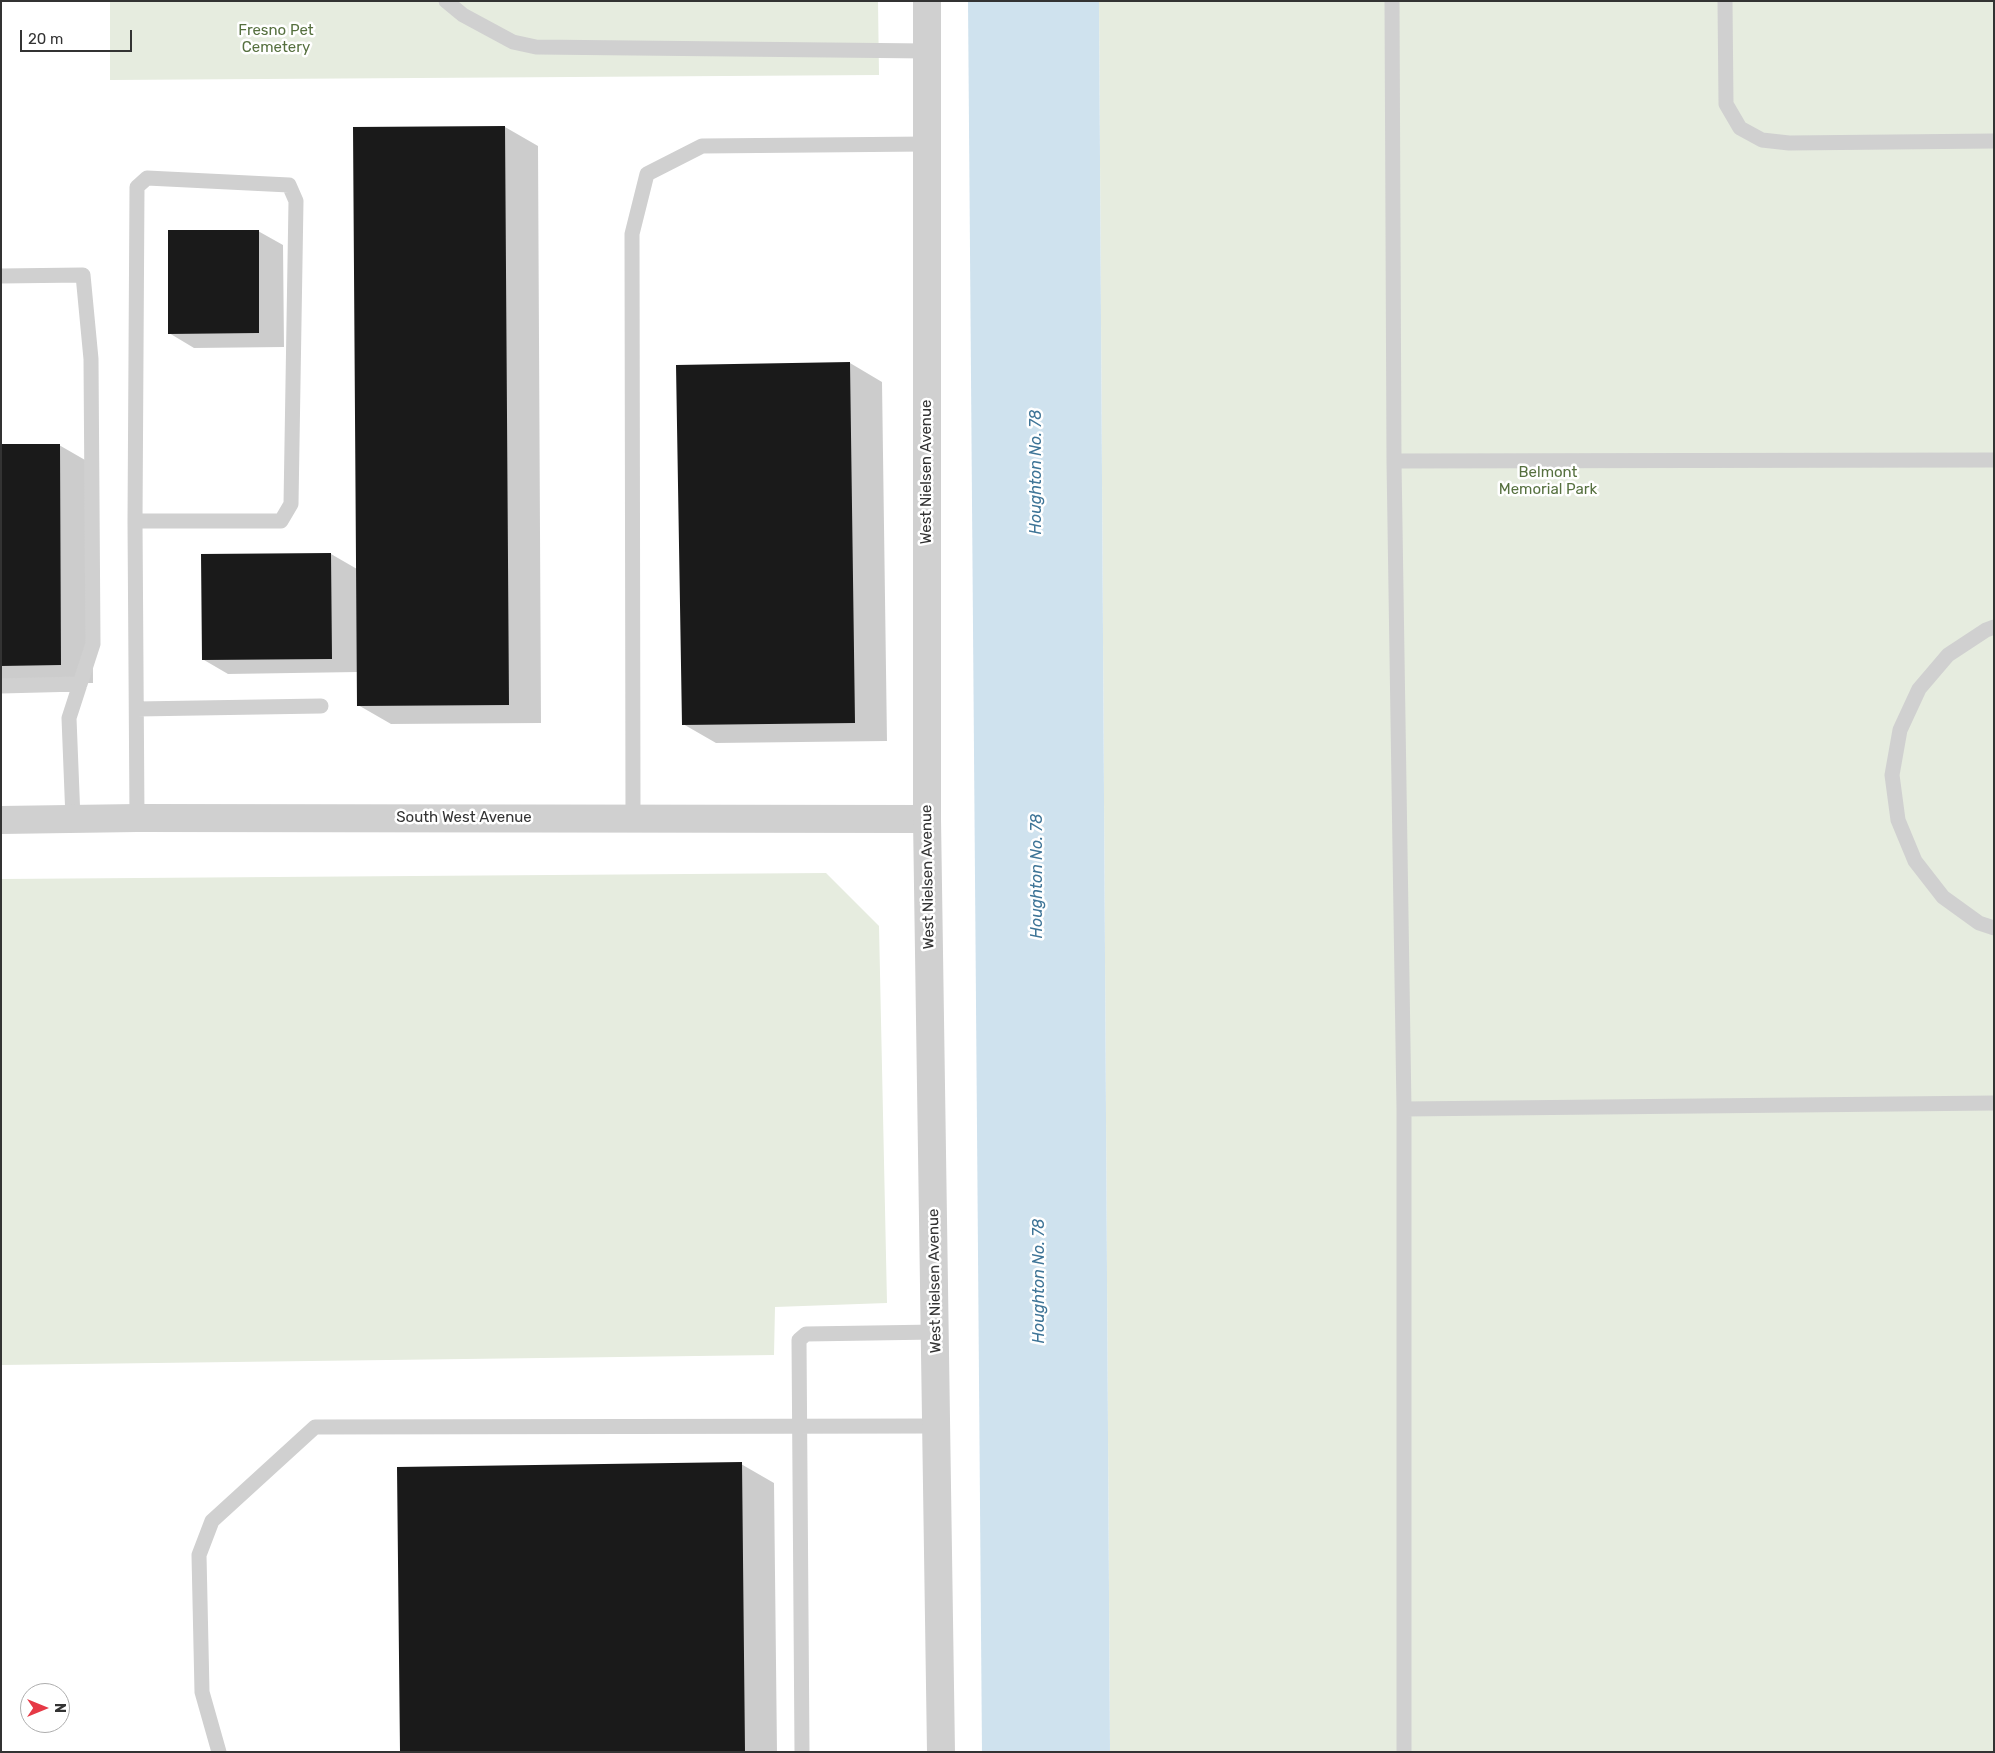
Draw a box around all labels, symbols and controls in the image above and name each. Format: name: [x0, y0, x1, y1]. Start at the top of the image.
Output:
scale bar: [22, 20, 135, 52]
park label: Fresno Pet Cemetery: [238, 22, 314, 57]
text: 20 m: [28, 30, 63, 48]
street label: West Nielsen Avenue: [918, 400, 936, 544]
water label: Houghton No. 78: [1026, 410, 1046, 534]
park label: Belmont Memorial Park: [1499, 464, 1597, 499]
street label: West Nielsen Avenue: [918, 804, 938, 950]
street label: South West Avenue: [396, 809, 532, 827]
water label: Houghton No. 78: [1027, 814, 1047, 938]
street label: West Nielsen Avenue: [925, 1208, 945, 1354]
water label: Houghton No. 78: [1029, 1219, 1049, 1343]
north arrow: [20, 1683, 70, 1733]
text: N: [51, 1703, 68, 1713]

